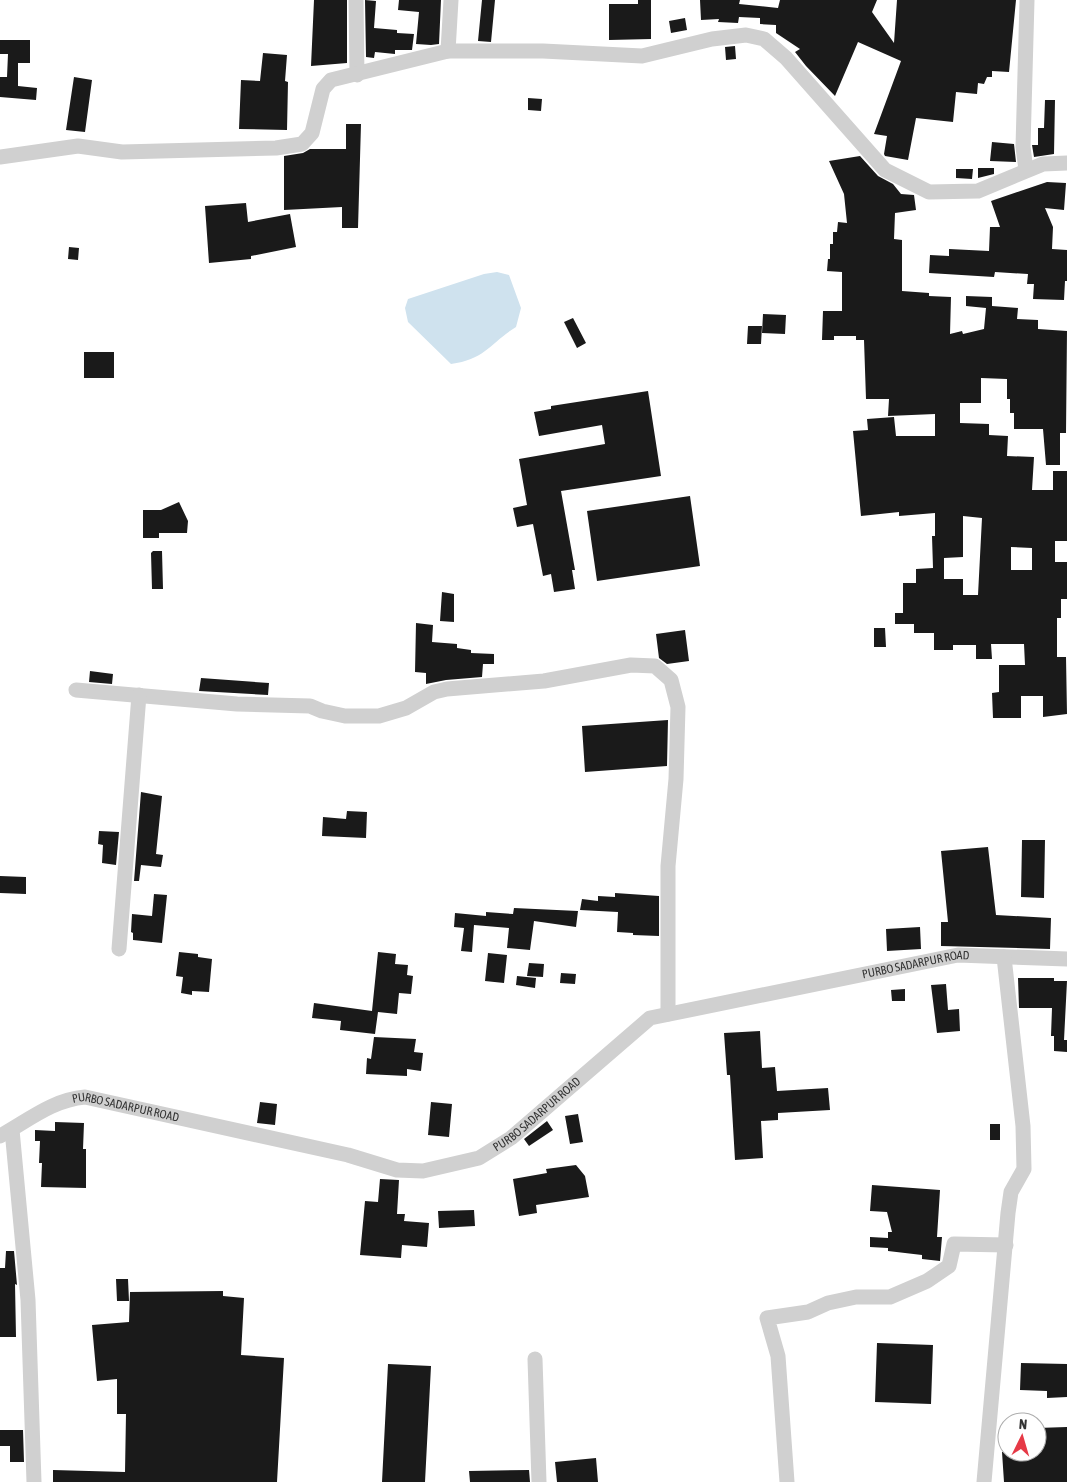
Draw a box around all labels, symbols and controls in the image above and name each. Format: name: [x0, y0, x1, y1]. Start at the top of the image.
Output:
street label: PURBO SADARPUR ROAD: [861, 948, 970, 981]
street label: PURBO SADARPUR ROAD: [491, 1074, 583, 1154]
street label: PURBO SADARPUR ROAD: [71, 1090, 181, 1125]
north arrow: [997, 1412, 1047, 1462]
text: N: [1018, 1416, 1028, 1432]

